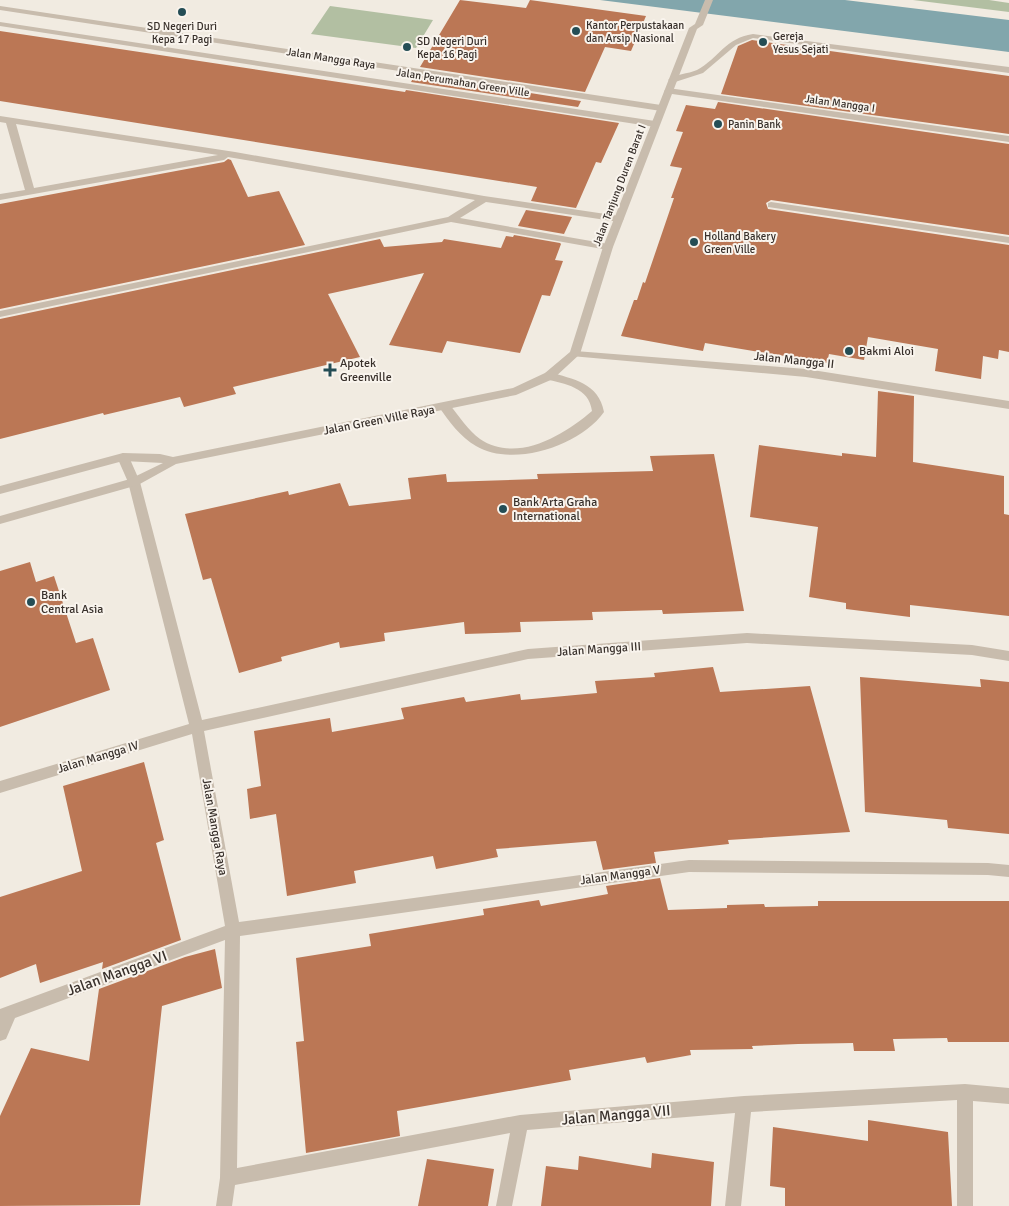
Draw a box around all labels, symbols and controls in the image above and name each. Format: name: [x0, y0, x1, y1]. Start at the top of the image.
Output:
marker: SD Negeri Duri Kepa 17 Pagi: [176, 6, 188, 18]
place label: Kantor Perpustakaan dan Arsip Nasional: [586, 19, 684, 45]
place label: SD Negeri Duri Kepa 17 Pagi: [147, 20, 217, 46]
marker: Kantor Perpustakaan dan Arsip Nasional: [570, 25, 582, 37]
place label: Gereja Yesus Sejati: [773, 30, 829, 56]
place label: SD Negeri Duri Kepa 16 Pagi: [417, 35, 487, 61]
marker: Gereja Yesus Sejati: [757, 36, 769, 48]
marker: SD Negeri Duri Kepa 16 Pagi: [401, 41, 413, 53]
street label: Jalan Mangga Raya: [285, 45, 377, 72]
street label: Jalan Perumahan Green Ville: [395, 66, 530, 99]
street label: Jalan Mangga I: [804, 92, 876, 115]
marker: Panin Bank: [712, 118, 724, 130]
place label: Panin Bank: [728, 118, 781, 131]
street label: Jalan Tanjung Duren Barat I: [590, 123, 649, 248]
place label: Holland Bakery Green Ville: [704, 230, 777, 256]
marker: Holland Bakery Green Ville: [688, 236, 700, 248]
place label: Bakmi Aloi: [859, 344, 914, 359]
marker: Bakmi Aloi: [843, 345, 855, 357]
street label: Jalan Mangga II: [753, 349, 835, 372]
place label: Apotek Greenville: [340, 356, 392, 385]
marker: Apotek Greenville: [324, 364, 336, 376]
street label: Jalan Green Ville Raya: [322, 402, 436, 439]
place label: Bank Arta Graha International: [513, 495, 597, 524]
marker: Bank Arta Graha International: [497, 503, 509, 515]
place label: Bank Central Asia: [41, 588, 103, 617]
marker: Bank Central Asia: [25, 596, 37, 608]
street label: Jalan Mangga III: [556, 639, 642, 660]
street label: Jalan Mangga IV: [56, 738, 141, 777]
street label: Jalan Mangga Raya: [199, 777, 230, 877]
street label: Jalan Mangga V: [579, 862, 661, 889]
street label: Jalan Mangga VI: [65, 947, 169, 999]
street label: Jalan Mangga VII: [561, 1101, 671, 1129]

